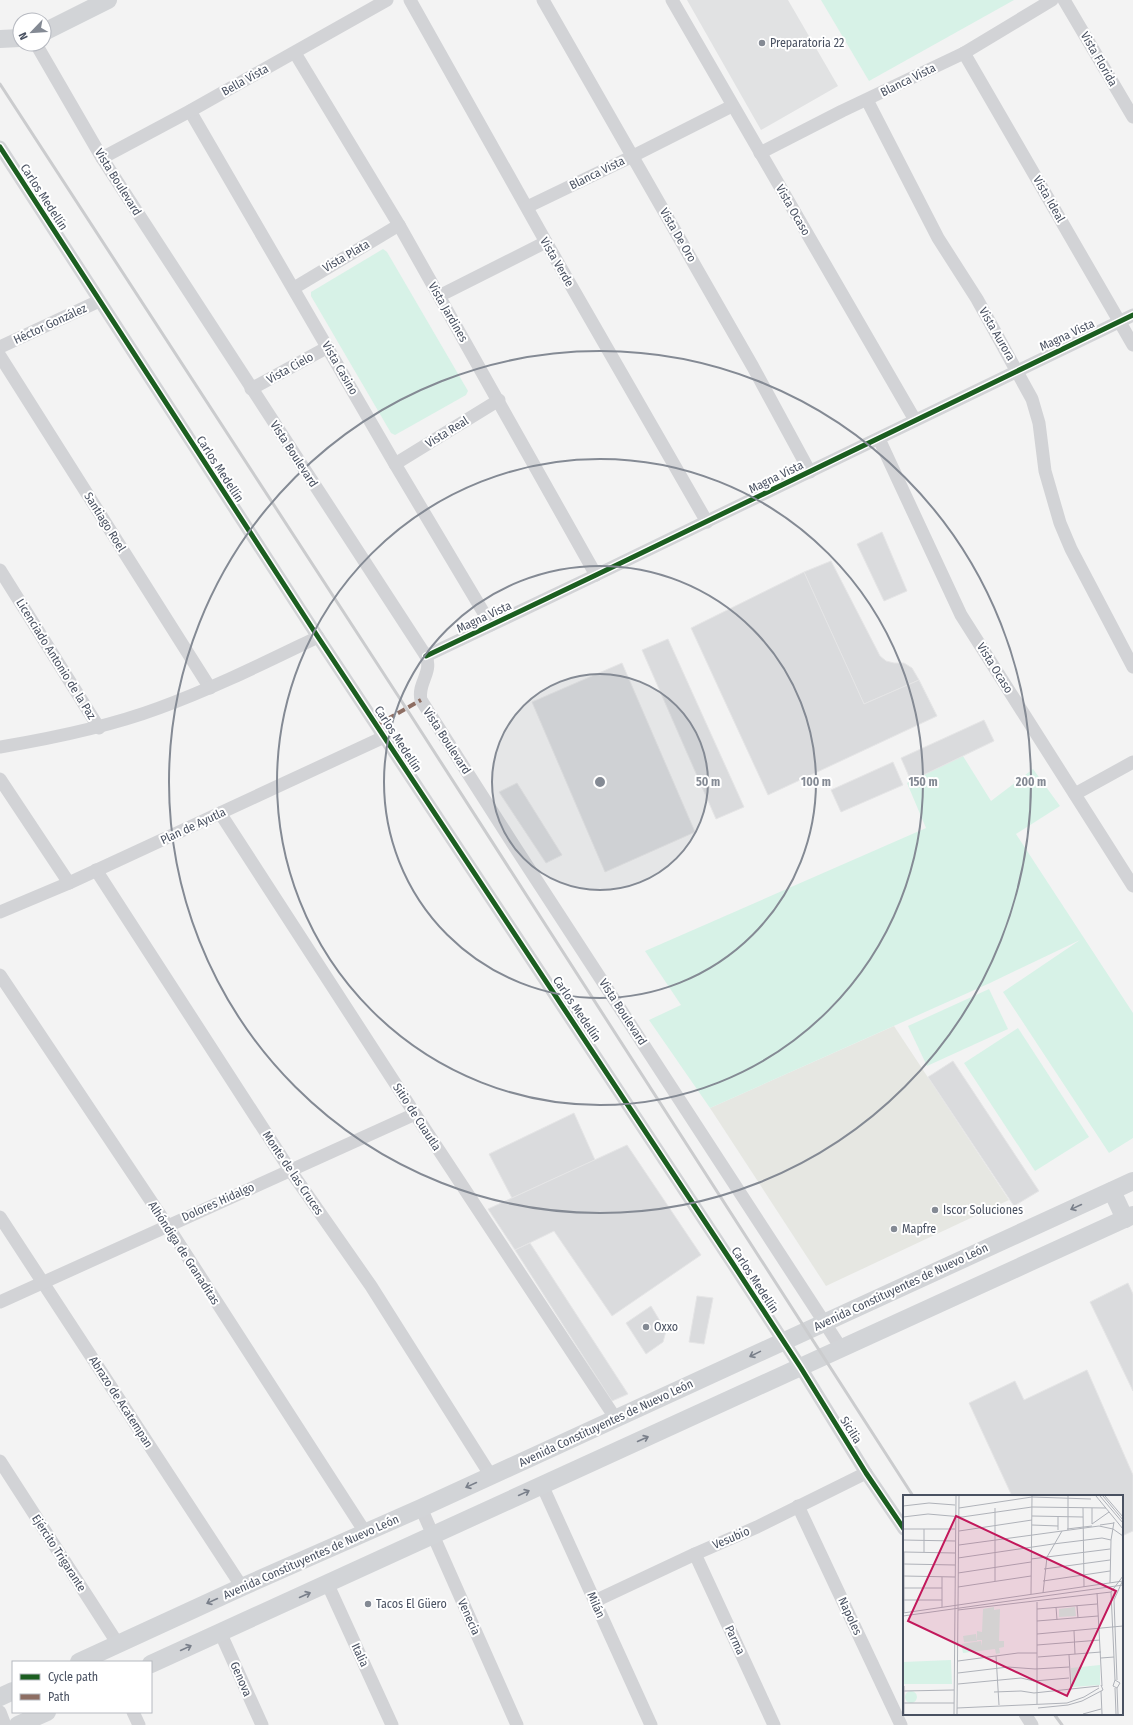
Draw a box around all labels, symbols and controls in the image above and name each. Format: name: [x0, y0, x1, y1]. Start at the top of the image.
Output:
north arrow: [12, 12, 52, 52]
street label: Vista Florida: [1078, 29, 1120, 89]
text: N: [16, 30, 31, 42]
place label: Preparatoria 22: [770, 36, 844, 50]
marker: Preparatoria 22: [757, 38, 767, 48]
street label: Bella Vista: [219, 61, 271, 99]
street label: Blanca Vista: [878, 61, 938, 99]
street label: Vista Boulevard: [92, 146, 144, 218]
street label: Blanca Vista: [567, 154, 627, 192]
street label: Carlos Medellín: [17, 161, 71, 233]
street label: Vista Ideal: [1030, 173, 1068, 225]
street label: Vista Ocaso: [773, 182, 813, 238]
street label: Vista De Oro: [657, 205, 699, 265]
street label: Vista Verde: [537, 235, 577, 289]
street label: Vista Plata: [320, 237, 372, 275]
street label: Vista Jardines: [425, 280, 471, 344]
street label: Héctor González: [11, 301, 89, 347]
street label: Vista Aurora: [976, 305, 1018, 363]
street label: Magna Vista: [1037, 316, 1097, 354]
street label: Vista Casino: [319, 339, 361, 397]
street label: Vista Cielo: [264, 349, 316, 387]
street label: Vista Real: [423, 413, 471, 451]
street label: Vista Boulevard: [267, 418, 321, 490]
street label: Carlos Medellín: [193, 433, 247, 505]
street label: Magna Vista: [746, 458, 806, 496]
street label: Santiago Roel: [81, 490, 129, 554]
street label: Licenciado Antonio de la Paz: [13, 596, 99, 722]
street label: Magna Vista: [454, 598, 514, 636]
street label: Vista Ocaso: [974, 640, 1016, 696]
street label: Carlos Medellín: [371, 703, 425, 775]
street label: Vista Boulevard: [420, 705, 474, 777]
centre of rings: [593, 775, 607, 789]
text: 50 m: [696, 775, 720, 789]
text: 100 m: [801, 775, 831, 789]
text: 150 m: [908, 775, 938, 789]
text: 200 m: [1015, 775, 1046, 789]
street label: Plan de Ayutla: [158, 805, 228, 847]
street label: Carlos Medellín: [550, 974, 604, 1044]
street label: Vista Boulevard: [596, 976, 650, 1048]
street label: Sitio de Cuautla: [390, 1081, 444, 1153]
street label: Monte de las Cruces: [260, 1128, 326, 1218]
street label: Dolores Hidalgo: [180, 1180, 256, 1224]
street label: Alhóndiga de Granaditas: [145, 1199, 223, 1307]
place label: Iscor Soluciones: [943, 1203, 1023, 1217]
one-way arrow: [1071, 1204, 1083, 1211]
marker: Iscor Soluciones: [930, 1205, 940, 1215]
place label: Mapfre: [902, 1222, 936, 1236]
marker: Mapfre: [889, 1224, 899, 1234]
street label: Avenida Constituyentes de Nuevo León: [812, 1240, 990, 1334]
street label: Carlos Medellín: [728, 1244, 782, 1316]
place label: Oxxo: [654, 1320, 678, 1334]
marker: Oxxo: [641, 1322, 651, 1332]
one-way arrow: [749, 1351, 761, 1358]
street label: Abrazo de Acatempan: [86, 1354, 156, 1450]
street label: Avenida Constituyentes de Nuevo León: [517, 1376, 695, 1470]
street label: Sicilia: [837, 1414, 865, 1446]
one-way arrow: [636, 1435, 648, 1442]
one-way arrow: [466, 1482, 478, 1489]
one-way arrow: [518, 1489, 530, 1496]
inset map: [903, 1495, 1123, 1715]
street label: Ejército Trigarante: [29, 1512, 89, 1594]
street label: Avenida Constituyentes de Nuevo León: [221, 1512, 401, 1602]
street label: Vesubio: [710, 1524, 752, 1552]
street label: Milán: [584, 1590, 608, 1620]
one-way arrow: [299, 1591, 311, 1598]
street label: Napoles: [835, 1595, 865, 1637]
place label: Tacos El Güero: [376, 1597, 447, 1611]
street label: Venecia: [455, 1597, 483, 1637]
one-way arrow: [206, 1598, 218, 1605]
marker: Tacos El Güero: [363, 1599, 373, 1609]
street label: Parma: [722, 1623, 748, 1657]
street label: Italia: [348, 1641, 372, 1669]
one-way arrow: [180, 1644, 192, 1651]
street label: Genova: [227, 1660, 255, 1699]
legend: [12, 1661, 152, 1713]
text: Cycle path: [48, 1670, 98, 1684]
text: Path: [48, 1690, 70, 1704]

